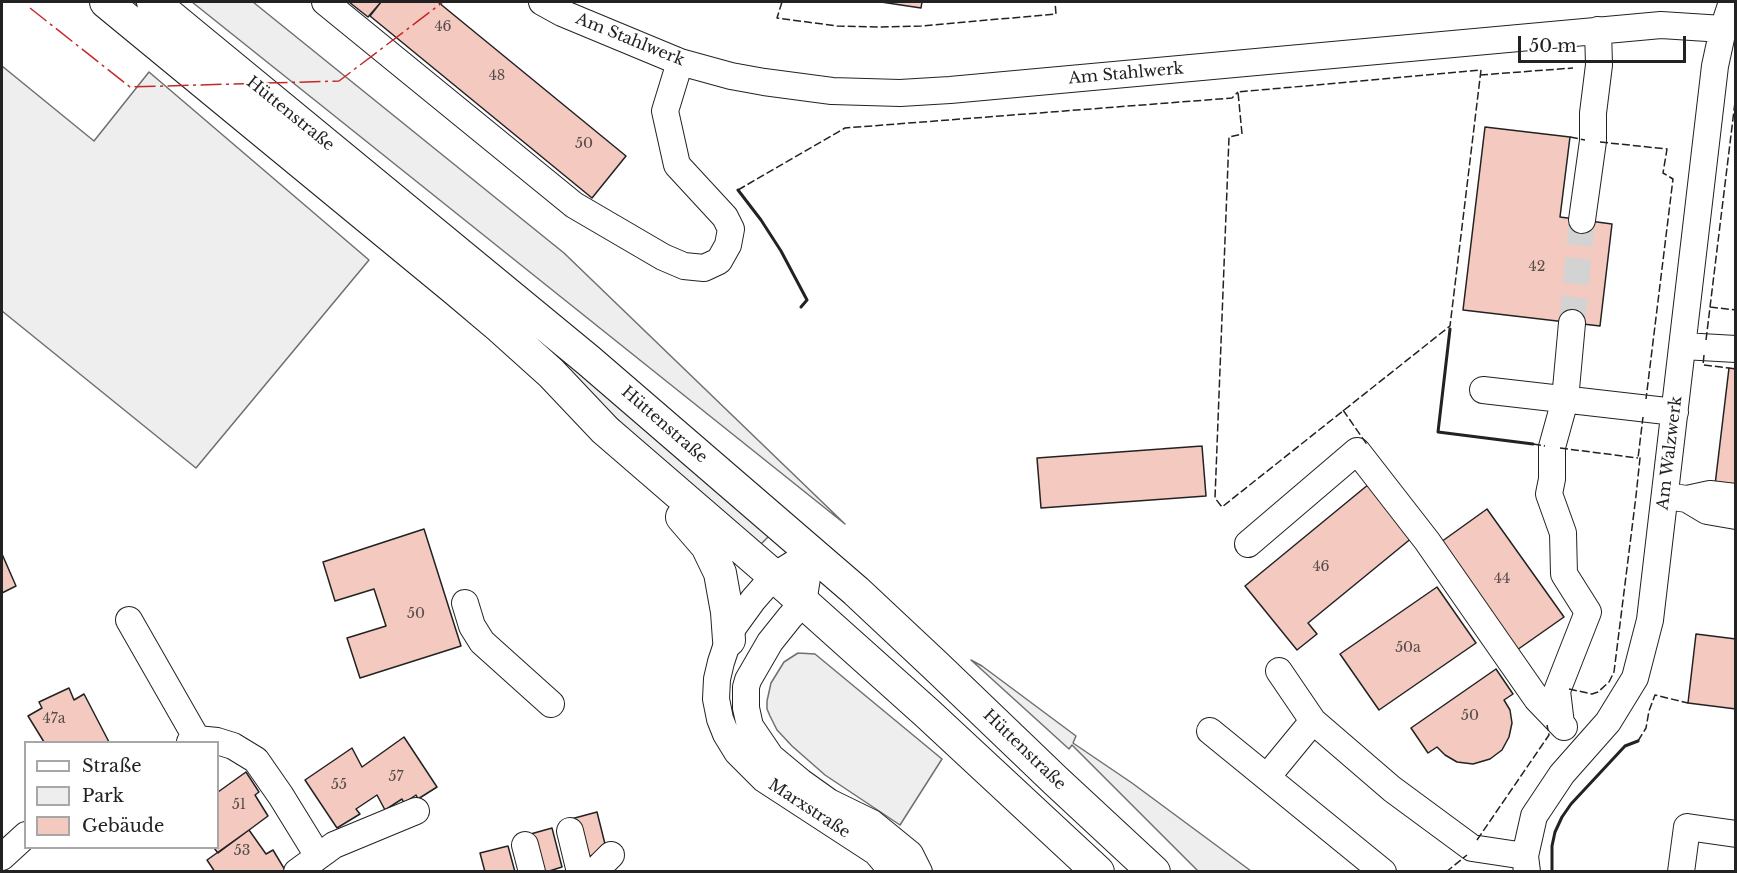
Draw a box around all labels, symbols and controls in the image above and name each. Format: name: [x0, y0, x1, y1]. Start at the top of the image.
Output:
street label: Am Stahlwerk: [573, 9, 687, 71]
house number: 46: [434, 19, 452, 35]
scale bar: [1521, 24, 1689, 62]
text: 50 m: [1529, 35, 1577, 57]
street label: Am Stahlwerk: [1068, 59, 1184, 89]
house number: 48: [489, 68, 505, 84]
street label: Hüttenstraße: [242, 73, 338, 155]
house number: 50: [575, 136, 593, 152]
house number: 42: [1529, 259, 1545, 275]
street label: Hüttenstraße: [617, 383, 711, 467]
street label: Am Walzwerk: [1653, 395, 1687, 511]
house number: 46: [1312, 559, 1330, 575]
house number: 44: [1494, 571, 1510, 587]
house number: 50: [407, 606, 425, 622]
house number: 50a: [1395, 640, 1421, 656]
street label: Hüttenstraße: [979, 706, 1069, 794]
house number: 50: [1461, 708, 1479, 724]
house number: 47a: [43, 711, 65, 727]
legend: [24, 741, 219, 849]
text: Straße: [82, 755, 142, 777]
house number: 57: [389, 769, 403, 785]
street label: Marxstraße: [765, 775, 853, 843]
house number: 55: [331, 777, 347, 793]
text: Park: [82, 785, 124, 807]
house number: 51: [232, 797, 246, 813]
text: Gebäude: [82, 815, 164, 837]
house number: 53: [234, 843, 250, 859]

